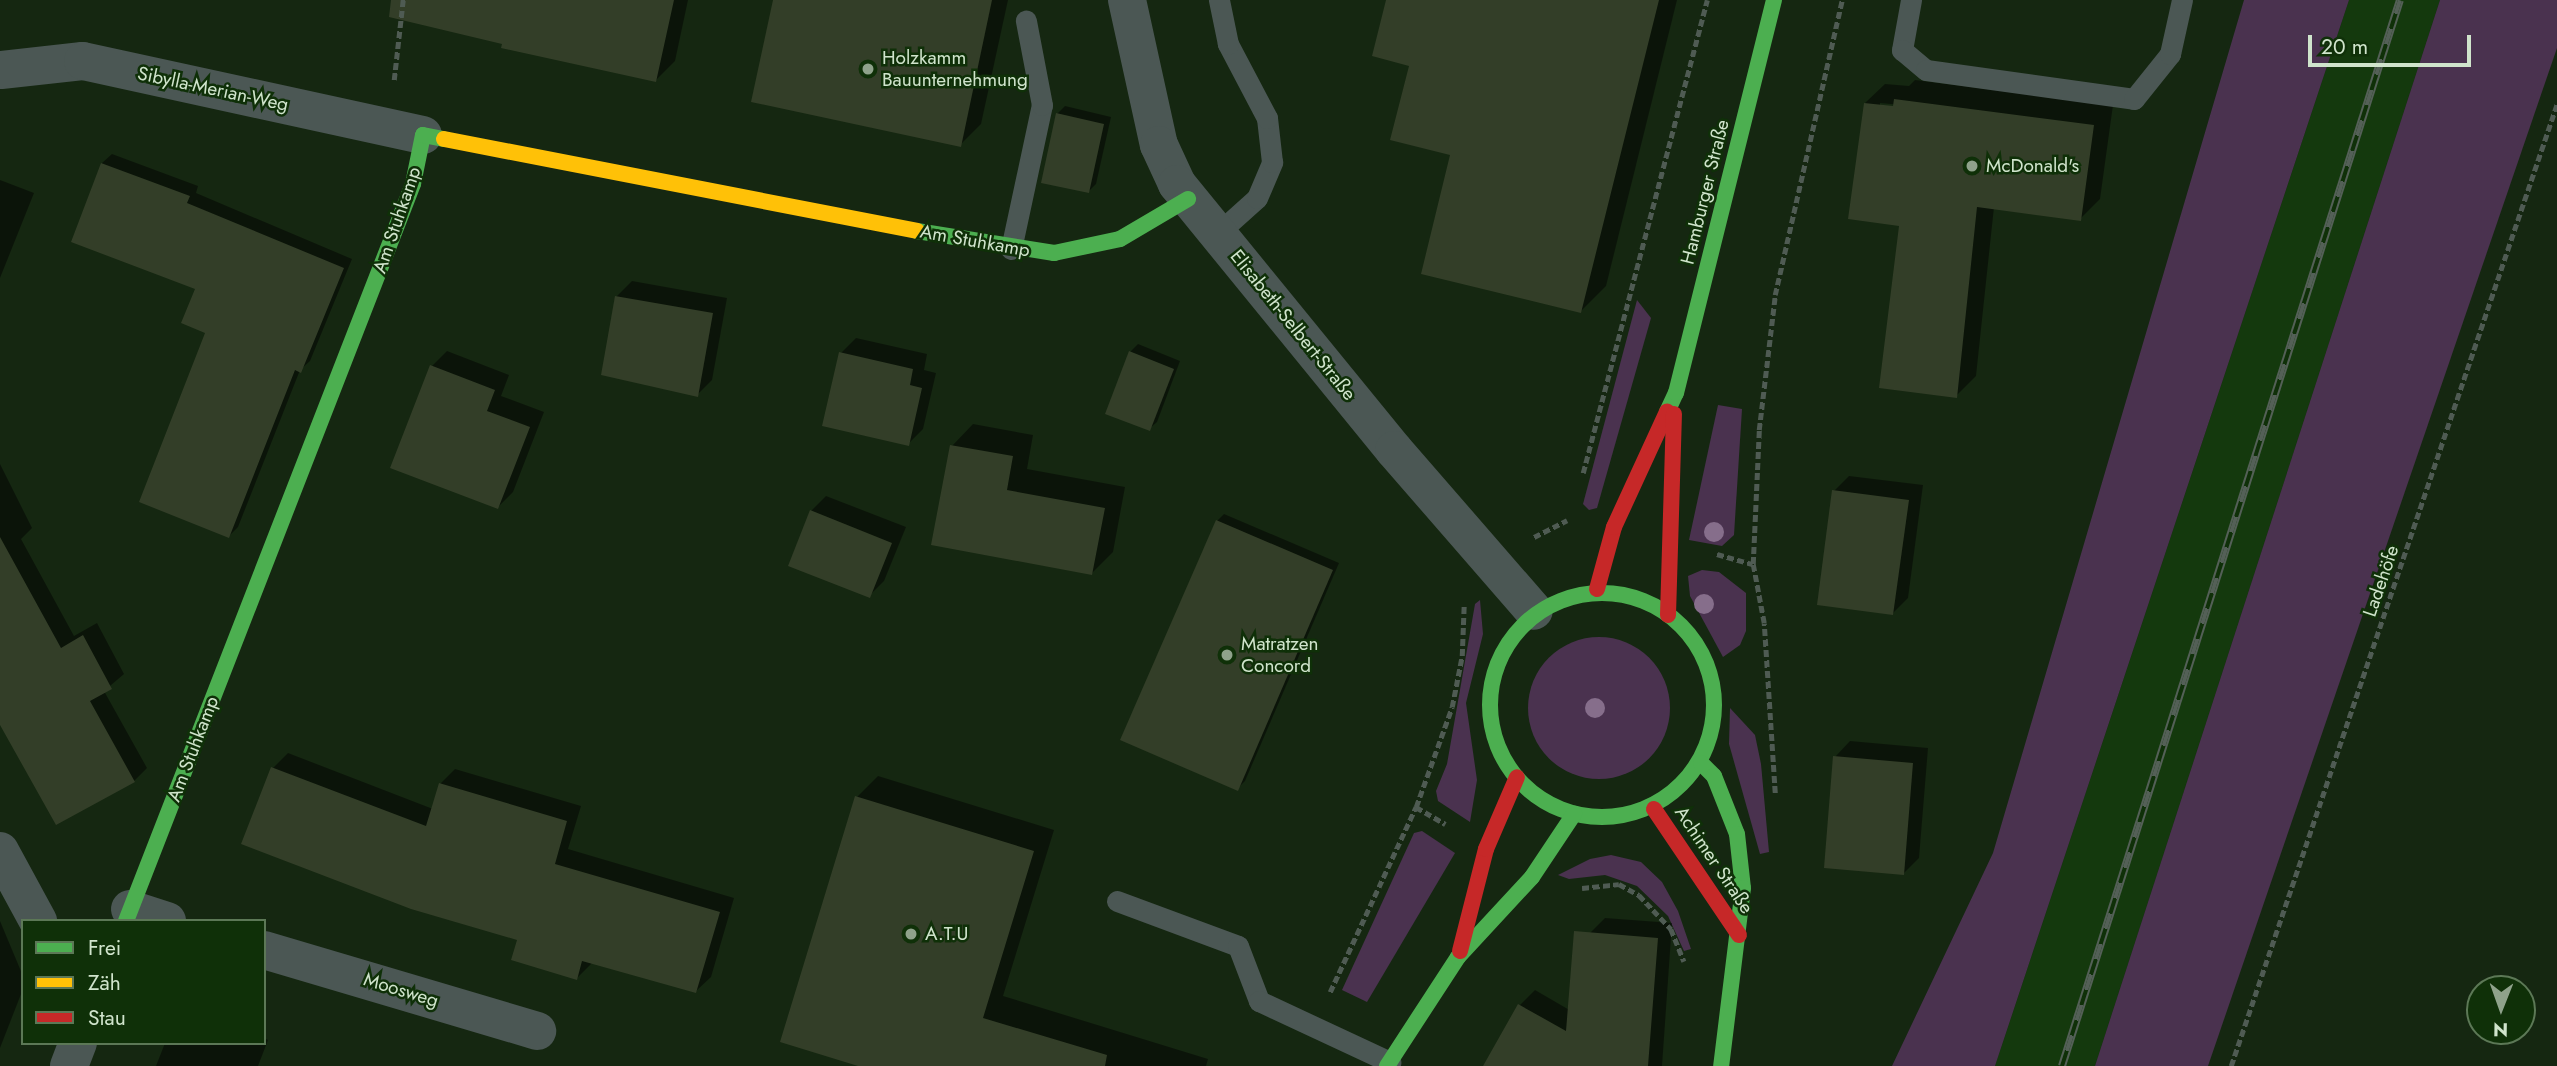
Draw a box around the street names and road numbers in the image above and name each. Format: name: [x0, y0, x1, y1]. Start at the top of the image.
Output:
street label: Sibylla-Merian-Weg: [135, 62, 291, 116]
street label: Hamburger Straße: [1676, 117, 1734, 267]
street label: Am Stuhkamp: [368, 164, 426, 276]
street label: Am Stuhkamp: [918, 220, 1032, 262]
street label: Elisabeth-Selbert-Straße: [1225, 245, 1361, 405]
street label: Ladehöfe: [2358, 542, 2404, 620]
street label: Am Stuhkamp: [162, 693, 224, 805]
street label: Achimer Straße: [1670, 802, 1758, 918]
street label: Moosweg: [361, 968, 441, 1012]

